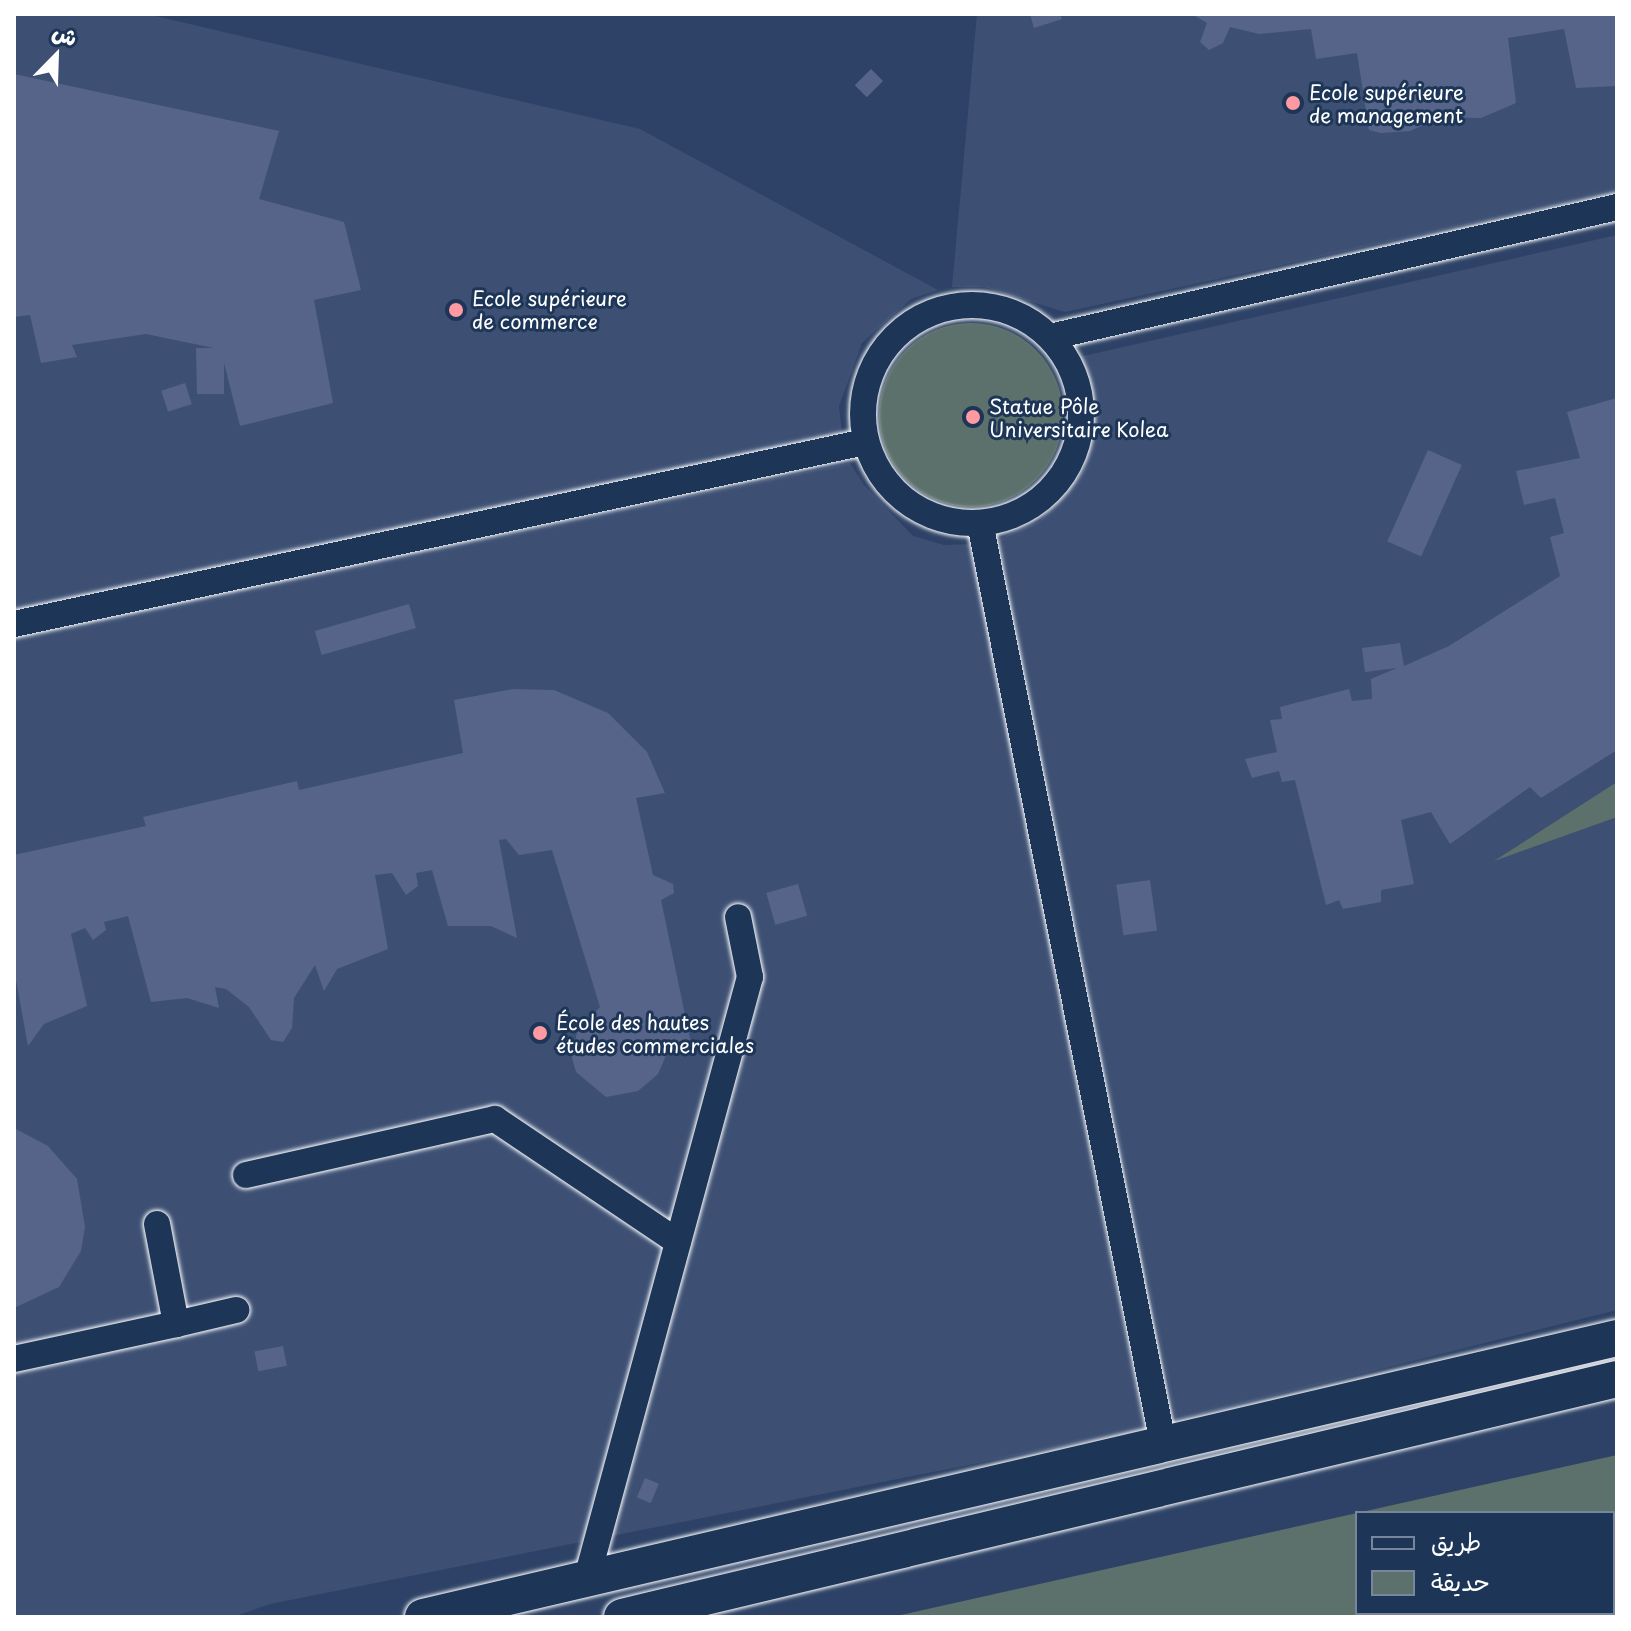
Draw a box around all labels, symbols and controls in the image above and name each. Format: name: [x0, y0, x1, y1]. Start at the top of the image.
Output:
text: ش: [48, 14, 83, 53]
north arrow: [16, 16, 96, 96]
place label: Ecole supérieure de management: [1309, 80, 1465, 127]
marker: Ecole supérieure de management: [1284, 94, 1302, 112]
place label: Ecole supérieure de commerce: [472, 286, 628, 333]
marker: Ecole supérieure de commerce: [447, 301, 465, 319]
place label: Statue Pôle Universitaire Kolea: [989, 394, 1170, 441]
marker: Statue Pôle Universitaire Kolea: [964, 408, 982, 426]
place label: École des hautes études commerciales: [556, 1010, 755, 1057]
marker: École des hautes études commerciales: [531, 1024, 549, 1042]
legend: [1355, 1511, 1615, 1615]
text: طريق: [1431, 1523, 1481, 1559]
text: حديقة: [1431, 1563, 1490, 1599]

